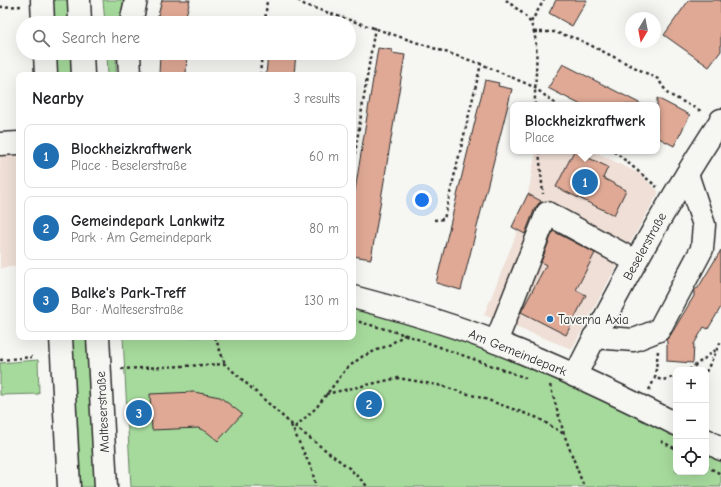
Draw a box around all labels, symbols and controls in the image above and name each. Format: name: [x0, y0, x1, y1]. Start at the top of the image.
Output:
north arrow: [625, 12, 661, 48]
search box: [16, 16, 356, 60]
icon: search: [30, 27, 52, 49]
text: Search here: [62, 29, 140, 47]
text: Nearby: [32, 89, 83, 108]
text: 3 results: [294, 91, 340, 106]
popup: [510, 102, 660, 154]
text: Blockheizkraftwerk: [525, 112, 645, 130]
text: Place: [525, 130, 554, 145]
text: Blockheizkraftwerk: [71, 140, 191, 158]
text: 1: [43, 149, 49, 164]
text: 60 m: [309, 149, 339, 164]
text: Place · Beselerstraße: [71, 158, 187, 173]
pin: 1: [572, 167, 598, 197]
your location: [412, 190, 432, 210]
street label: Beselerstraße: [620, 209, 669, 283]
text: Gemeindepark Lankwitz: [71, 212, 224, 230]
text: 2: [43, 221, 49, 236]
text: 80 m: [309, 221, 339, 236]
text: Park · Am Gemeindepark: [71, 230, 211, 245]
text: Balke's Park-Treff: [71, 284, 186, 302]
text: 3: [43, 293, 49, 308]
text: 130 m: [304, 293, 339, 308]
text: Bar · Malteserstraße: [71, 302, 183, 317]
place label: Taverna Axia: [558, 312, 629, 327]
marker: Taverna Axia: [545, 314, 555, 324]
street label: Am Gemeindepark: [467, 326, 570, 379]
map controls: [673, 367, 709, 475]
button: +: [673, 367, 709, 403]
street label: Malteserstraße: [93, 370, 112, 453]
pin: 2: [356, 389, 382, 419]
pin: 3: [126, 398, 152, 428]
button: −: [673, 403, 709, 439]
button: locate: [673, 439, 709, 475]

